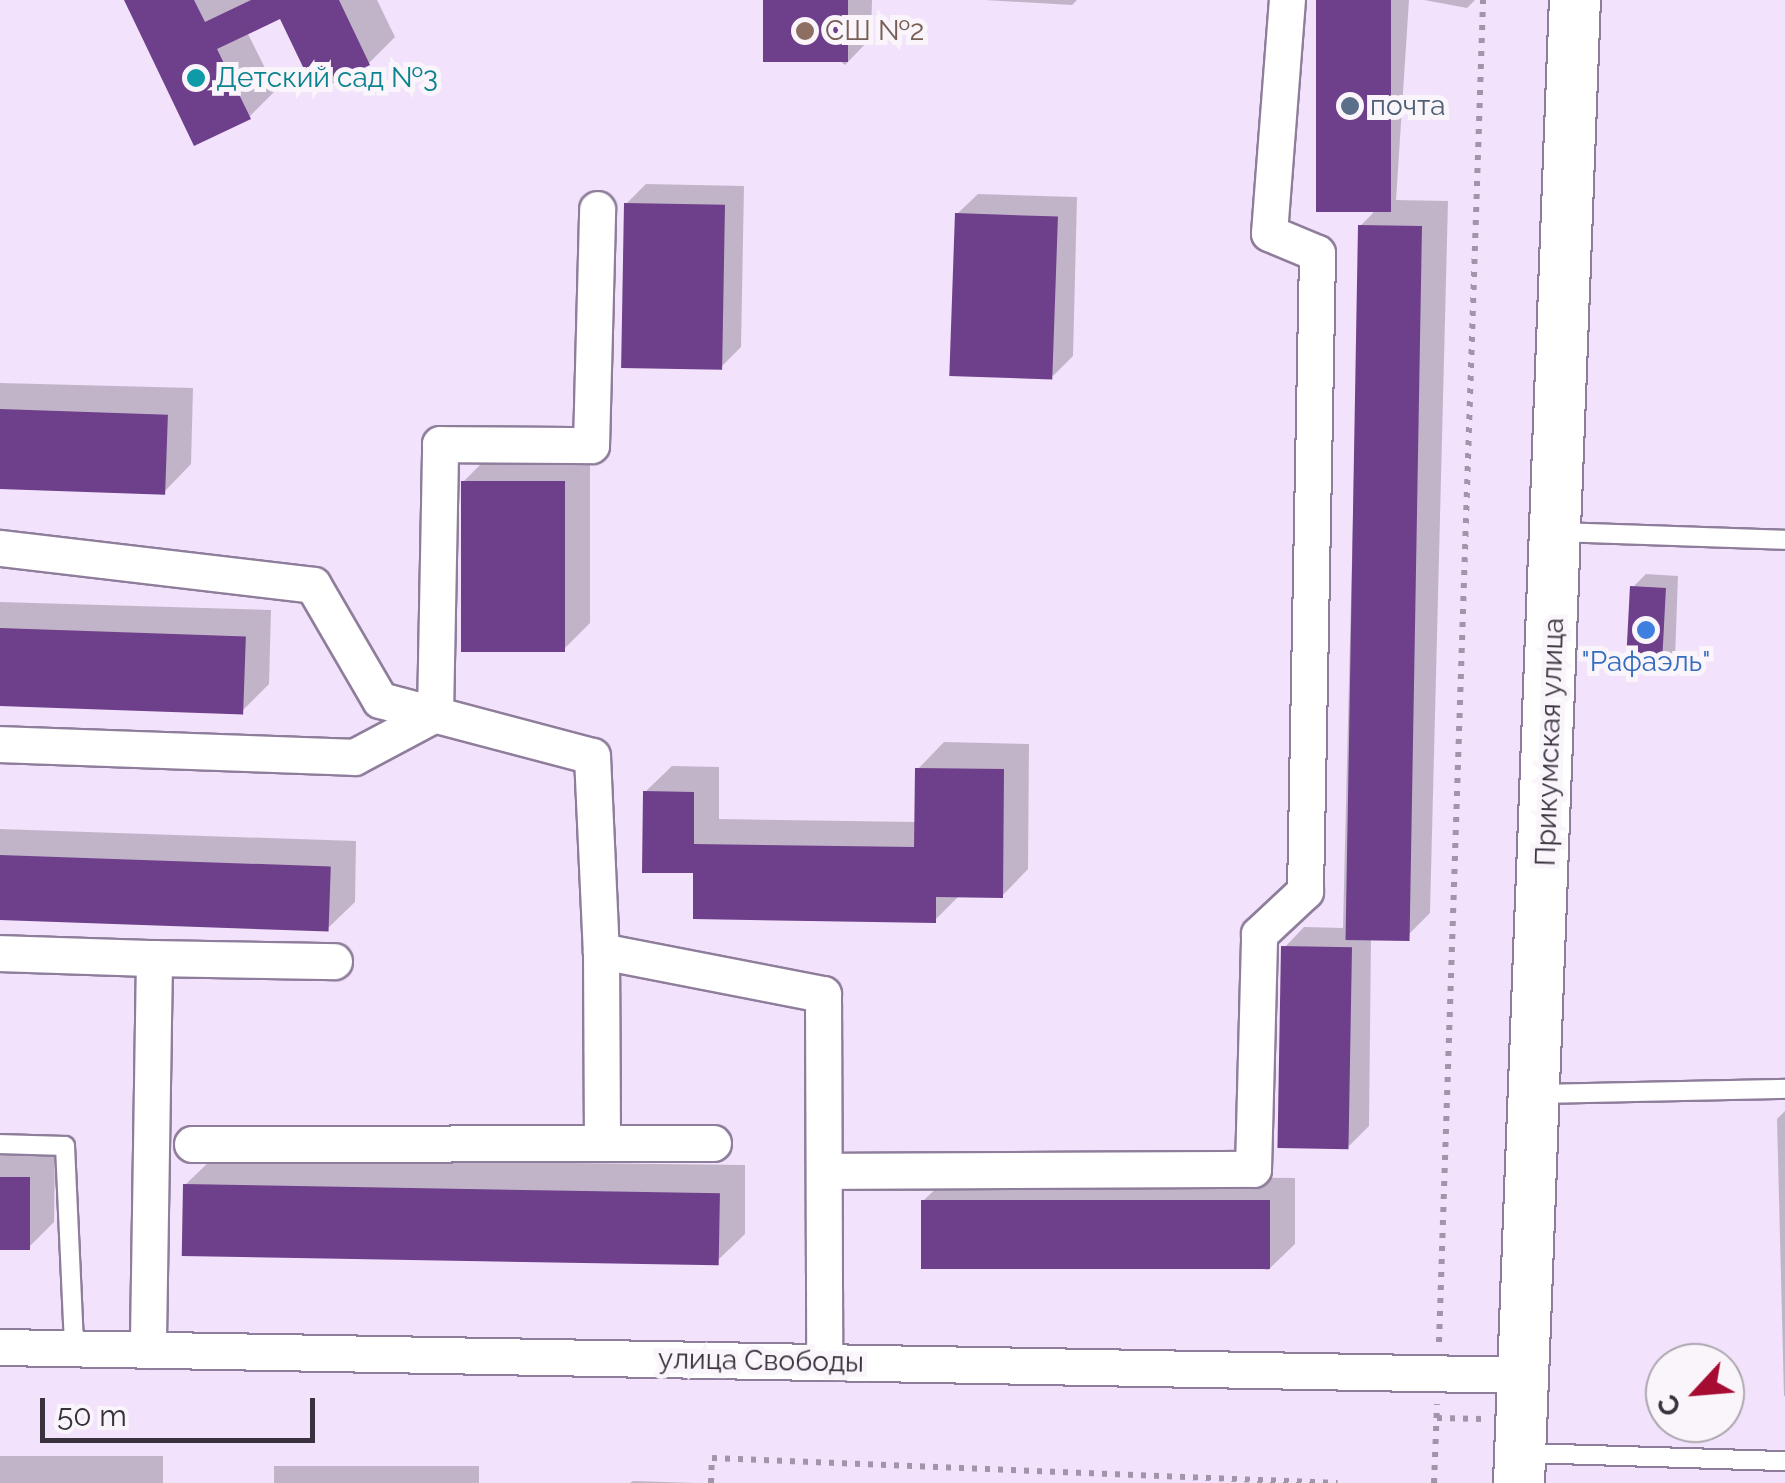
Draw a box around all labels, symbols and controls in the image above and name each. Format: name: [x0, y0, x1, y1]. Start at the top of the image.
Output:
place label: СШ №2: [825, 14, 924, 48]
marker: СШ №2: [794, 20, 816, 42]
place label: Детский сад №3: [216, 61, 438, 95]
marker: Детский сад №3: [185, 67, 207, 89]
place label: почта: [1370, 89, 1446, 123]
marker: почта: [1339, 95, 1361, 117]
street label: Прикумская улица: [1529, 617, 1571, 867]
marker: "Рафаэль": [1635, 619, 1657, 641]
place label: "Рафаэль": [1582, 645, 1710, 679]
street label: улица Свободы: [658, 1342, 864, 1380]
north arrow: [1645, 1343, 1745, 1443]
scale bar: [45, 1378, 320, 1440]
text: С: [1650, 1390, 1688, 1421]
text: 50 m: [57, 1398, 127, 1433]

